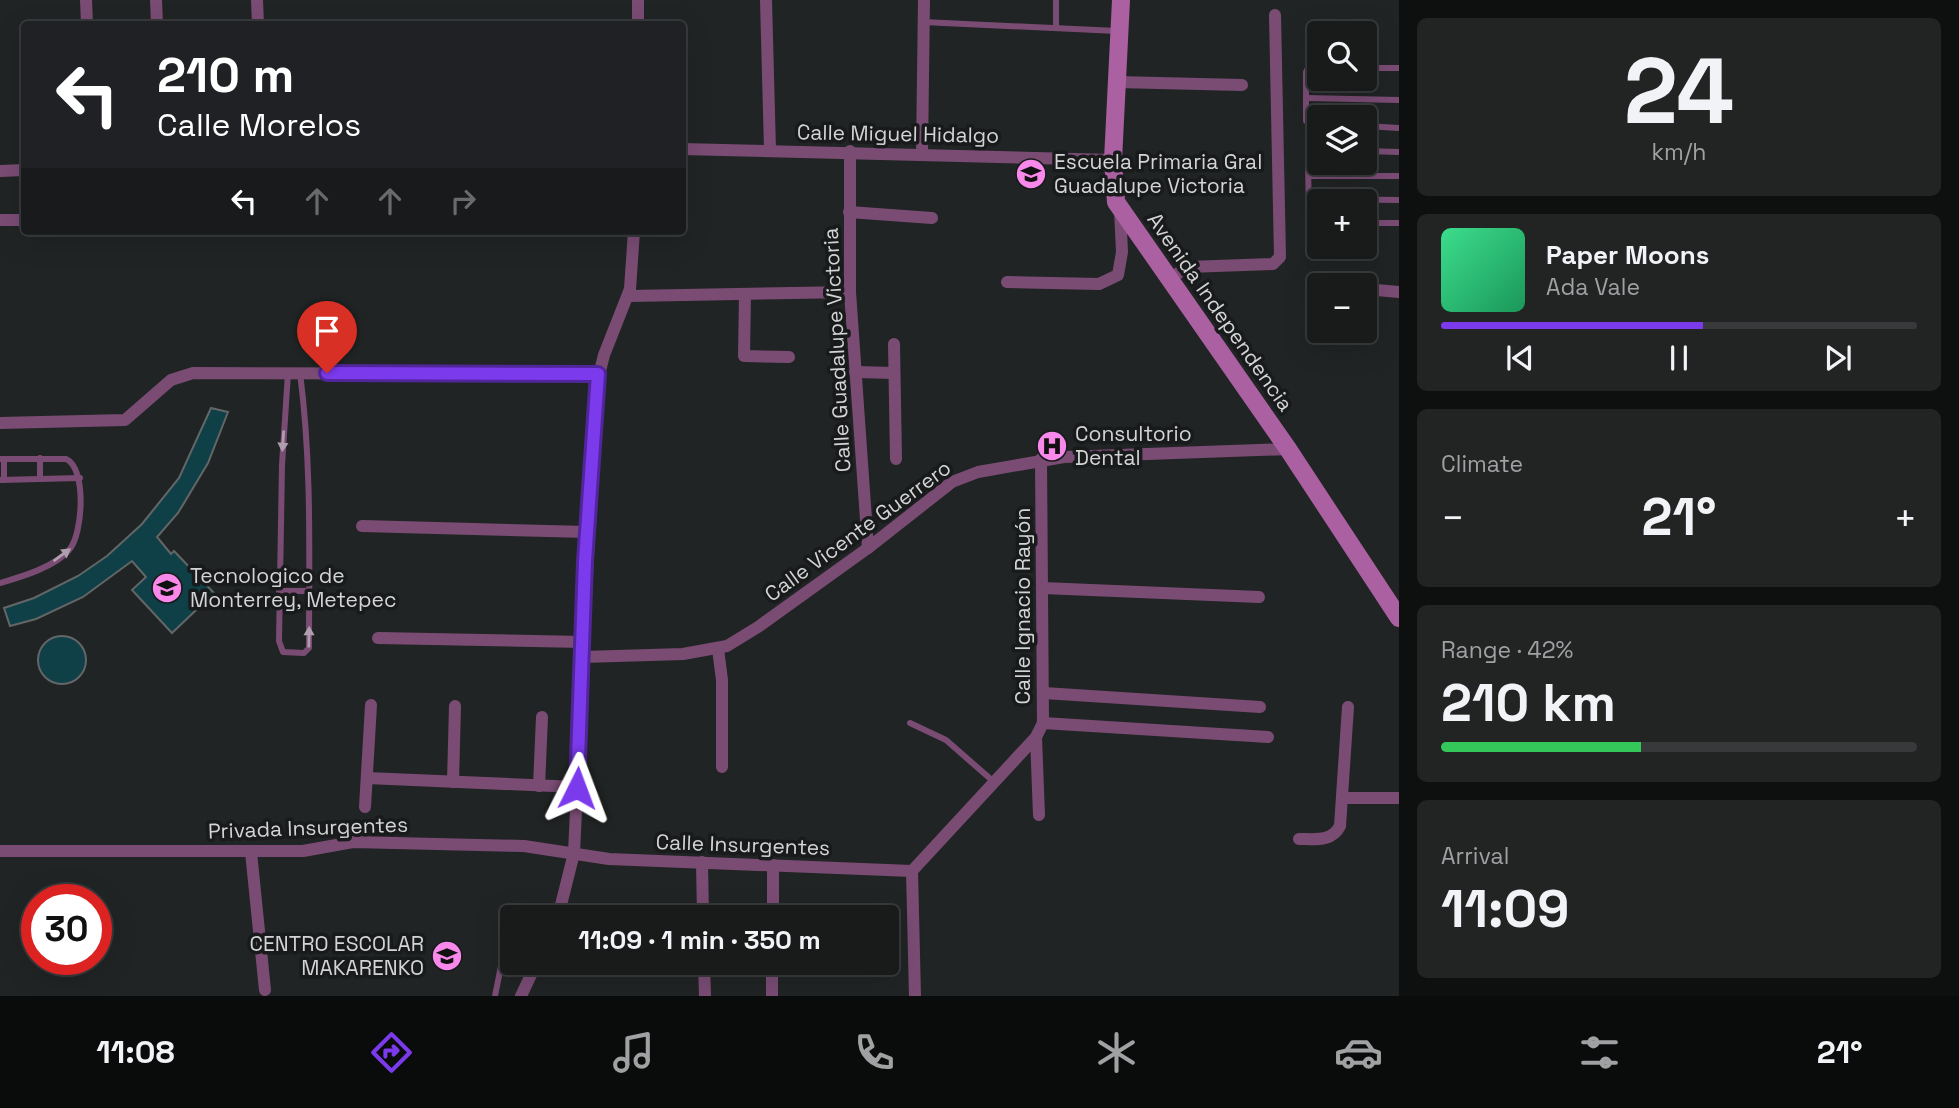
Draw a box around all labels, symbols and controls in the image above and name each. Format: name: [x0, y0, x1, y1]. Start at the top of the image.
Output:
map controls: [1307, 21, 1377, 343]
button: search: [1307, 21, 1377, 91]
text: 24: [1624, 33, 1734, 150]
text: 210 m: [157, 44, 294, 106]
icon: left: [42, 49, 133, 140]
text: Calle Morelos: [157, 105, 361, 145]
button: layers: [1307, 105, 1377, 175]
street label: Calle Miguel Hidalgo: [797, 118, 999, 149]
text: km/h: [1652, 137, 1706, 167]
place label: Escuela Primaria Gral Guadalupe Victoria: [1054, 148, 1262, 199]
school or university icon: Escuela Primaria Gral Guadalupe Victoria: [1014, 157, 1048, 191]
icon: left: [225, 182, 263, 220]
icon: ahead: [298, 182, 336, 220]
icon: ahead: [371, 182, 409, 220]
icon: right: [444, 182, 482, 220]
button: +: [1307, 189, 1377, 259]
street label: Avenida Independencia: [1141, 207, 1299, 416]
street label: Calle Guadalupe Victoria: [817, 227, 856, 473]
text: Paper Moons: [1546, 238, 1709, 272]
text: Ada Vale: [1546, 272, 1640, 302]
button: −: [1307, 273, 1377, 343]
pin: [297, 301, 357, 373]
icon: arrive: [308, 312, 346, 350]
icon: previous: [1501, 339, 1539, 377]
icon: pause: [1660, 339, 1698, 377]
icon: next: [1819, 339, 1857, 377]
place label: Consultorio Dental: [1075, 420, 1192, 471]
hospital icon: Consultorio Dental: [1035, 429, 1069, 463]
one-way arrow: [278, 431, 289, 453]
text: Climate: [1441, 449, 1523, 479]
street label: Calle Vicente Guerrero: [759, 454, 956, 607]
text: 21°: [1642, 484, 1716, 550]
text: −: [1441, 494, 1465, 542]
text: +: [1893, 494, 1917, 542]
street label: Calle Ignacio Rayón: [1009, 508, 1036, 704]
one-way arrow: [52, 548, 71, 562]
place label: Tecnologico de Monterrey, Metepec: [190, 562, 397, 613]
school or university icon: Tecnologico de Monterrey, Metepec: [150, 571, 184, 605]
one-way arrow: [303, 625, 314, 647]
text: Range · 42%: [1441, 635, 1573, 665]
text: 210 km: [1441, 670, 1616, 736]
position arrow: [540, 751, 614, 825]
street label: Privada Insurgentes: [207, 811, 408, 844]
street label: Calle Insurgentes: [655, 828, 831, 861]
text: Arrival: [1441, 841, 1509, 871]
text: 11:09: [1441, 876, 1569, 942]
speed limit sign: 30: [21, 884, 112, 975]
text: 11:09 · 1 min · 350 m: [578, 923, 821, 957]
place label: CENTRO ESCOLAR MAKARENKO: [250, 930, 424, 981]
school or university icon: CENTRO ESCOLAR MAKARENKO: [430, 939, 464, 973]
icon: directions: [367, 1028, 416, 1077]
icon: music: [609, 1028, 658, 1077]
icon: phone: [850, 1028, 899, 1077]
icon: climate: [1092, 1028, 1141, 1077]
icon: car: [1334, 1028, 1383, 1077]
icon: filters: [1575, 1028, 1624, 1077]
text: 11:08: [96, 1032, 175, 1072]
text: 21°: [1817, 1032, 1863, 1072]

